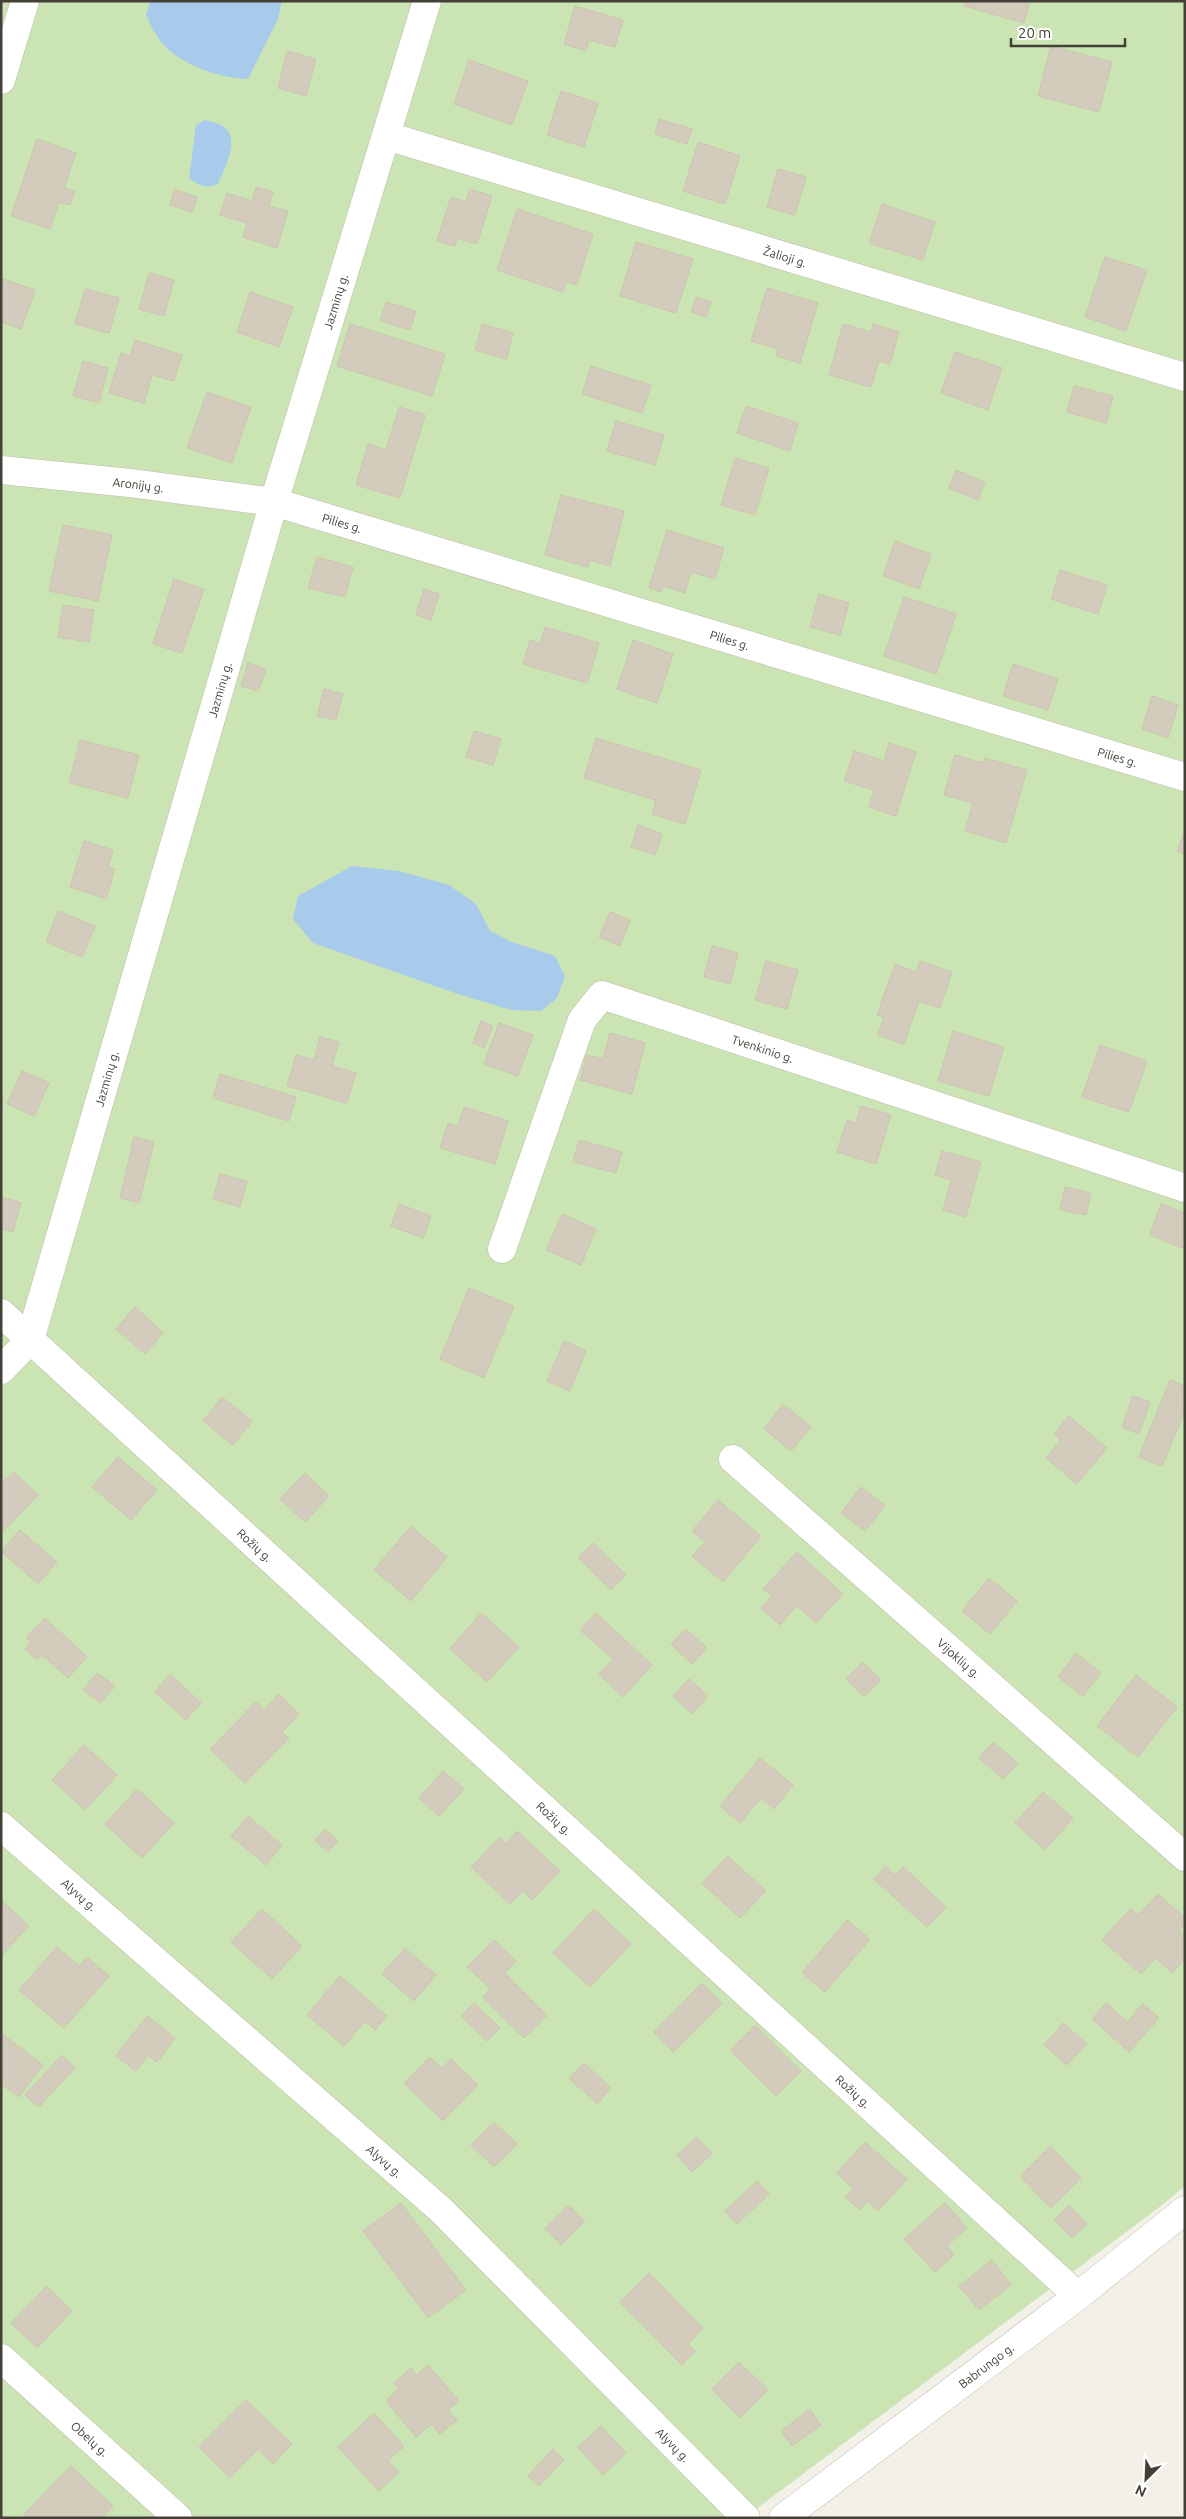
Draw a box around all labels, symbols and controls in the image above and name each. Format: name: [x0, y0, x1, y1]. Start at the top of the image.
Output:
scale bar: [1011, 15, 1125, 47]
text: 20 m: [1018, 24, 1051, 41]
street label: Žalioji g.: [762, 244, 808, 269]
street label: Jazminų g.: [321, 272, 350, 331]
street label: Aronijų g.: [112, 475, 165, 494]
street label: Pilies g.: [321, 510, 363, 535]
street label: Pilies g.: [708, 627, 751, 652]
street label: Jazminų g.: [205, 660, 234, 719]
street label: Pilies g.: [1096, 745, 1139, 769]
street label: Tvenkinio g.: [730, 1032, 795, 1065]
street label: Jazminų g.: [92, 1049, 120, 1108]
street label: Rožių g.: [235, 1526, 275, 1564]
street label: Vijoklių g.: [935, 1636, 983, 1680]
street label: Rožių g.: [534, 1799, 574, 1837]
street label: Alyvų g.: [59, 1876, 100, 1913]
street label: Rožių g.: [833, 2072, 873, 2110]
street label: Alyvų g.: [364, 2142, 405, 2180]
street label: Babrungo g.: [956, 2340, 1016, 2390]
street label: Obelų g.: [69, 2418, 111, 2459]
street label: Alyvų g.: [654, 2425, 693, 2464]
north arrow: [1121, 2454, 1171, 2504]
text: N: [1133, 2481, 1149, 2500]

